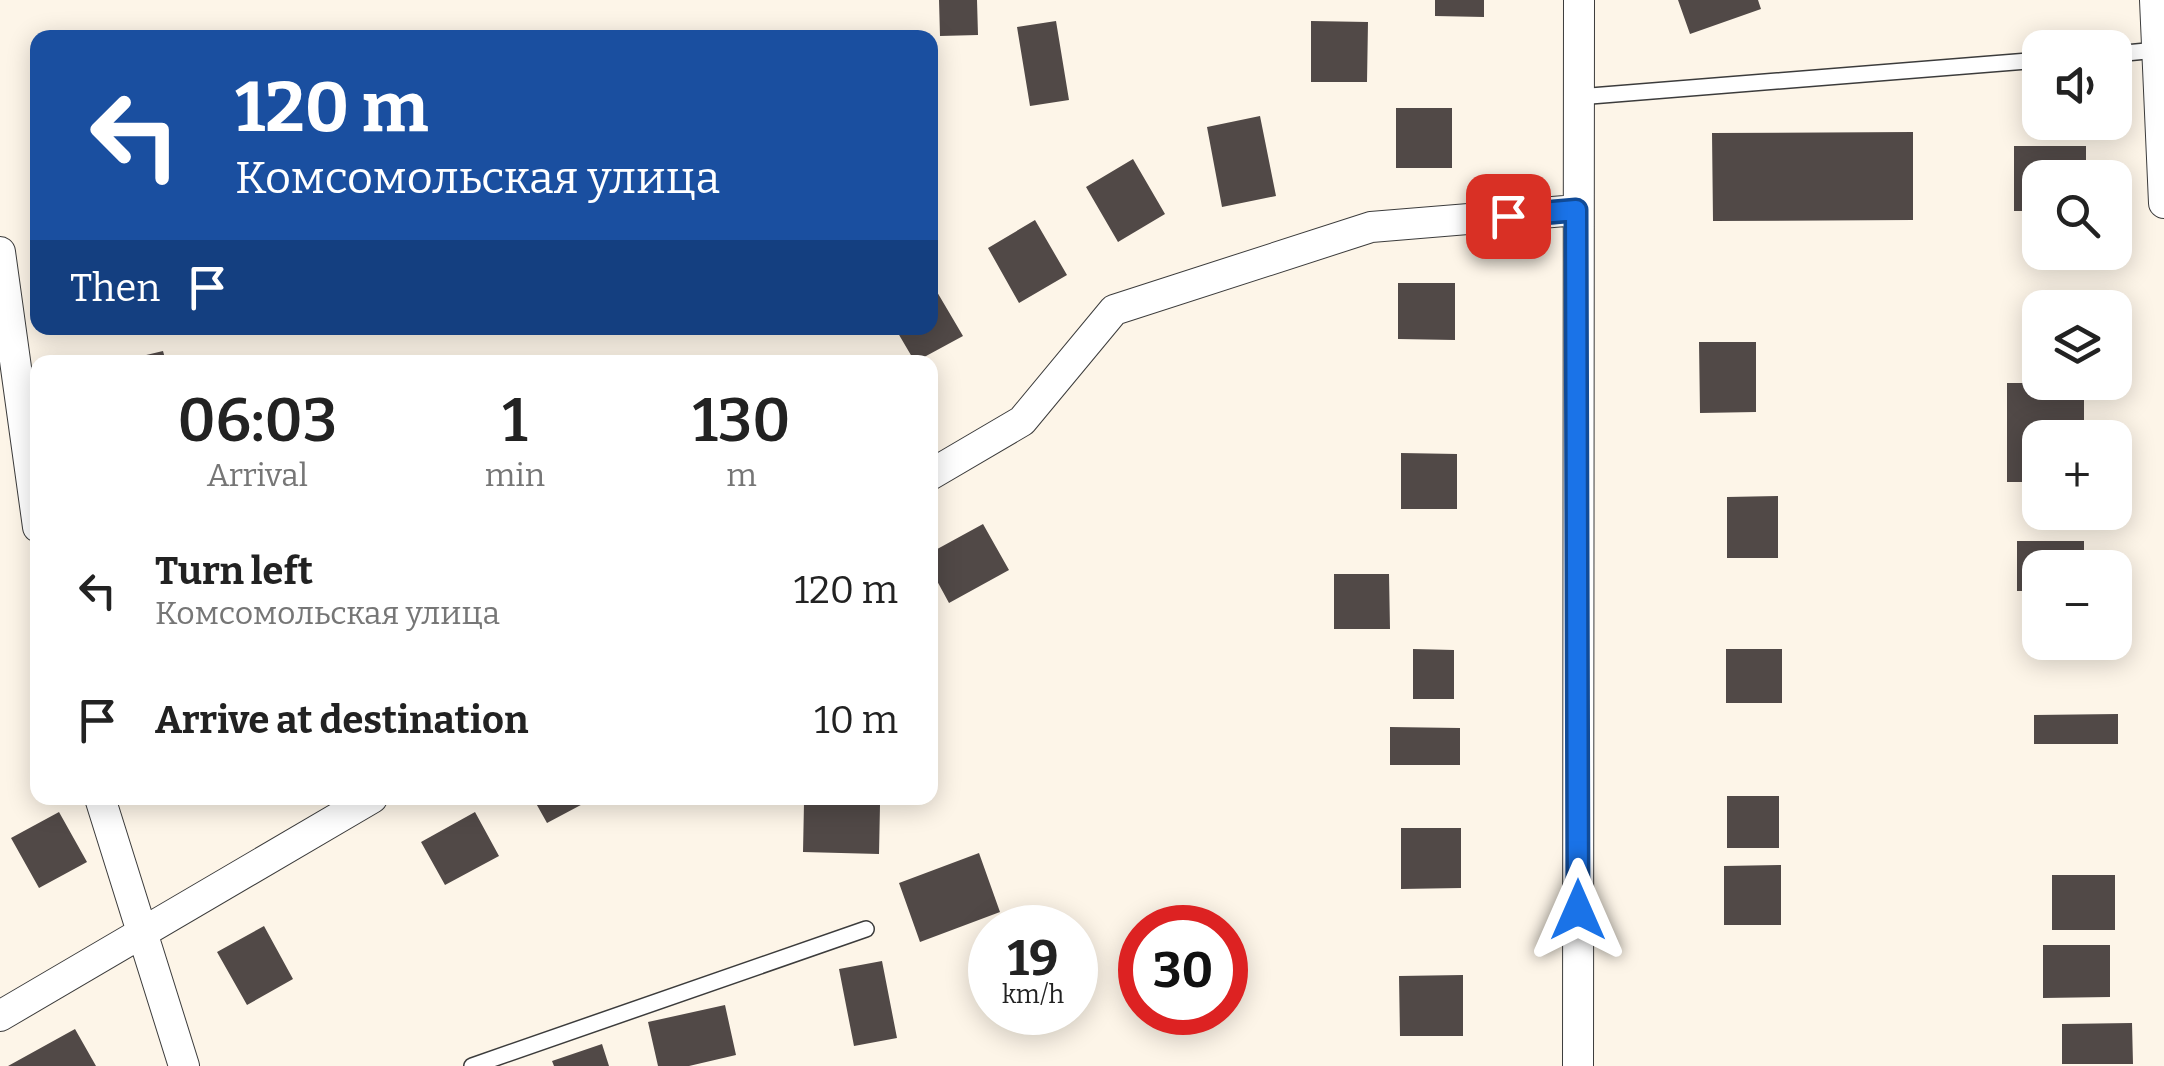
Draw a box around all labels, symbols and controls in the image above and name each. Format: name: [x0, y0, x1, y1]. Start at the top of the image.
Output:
map controls: [2022, 30, 2132, 660]
button: sound: [2022, 30, 2132, 140]
text: 120 m: [235, 66, 428, 150]
icon: left: [70, 70, 200, 200]
text: Комсомольская улица: [235, 151, 720, 205]
button: search: [2022, 160, 2132, 270]
pin: [1466, 174, 1551, 259]
icon: arrive: [1481, 189, 1536, 244]
icon: arrive: [180, 260, 235, 315]
text: Then: [70, 265, 160, 311]
button: layers: [2022, 290, 2132, 400]
text: 06:03: [177, 385, 337, 457]
text: 1: [502, 385, 528, 457]
text: 130: [692, 385, 791, 457]
button: +: [2022, 420, 2132, 530]
text: Arrival: [207, 456, 308, 494]
text: min: [485, 456, 545, 494]
text: m: [726, 456, 757, 494]
text: Turn left: [155, 548, 313, 594]
button: −: [2022, 550, 2132, 660]
icon: left: [70, 563, 125, 618]
text: 120 m: [794, 567, 898, 613]
text: Комсомольская улица: [155, 594, 500, 632]
icon: arrive: [70, 693, 125, 748]
text: Arrive at destination: [155, 697, 528, 743]
text: 10 m: [814, 697, 898, 743]
position arrow: [1526, 858, 1630, 962]
speed limit sign: 30: [1118, 905, 1248, 1035]
text: 19: [1007, 928, 1059, 988]
text: km/h: [1002, 980, 1064, 1010]

